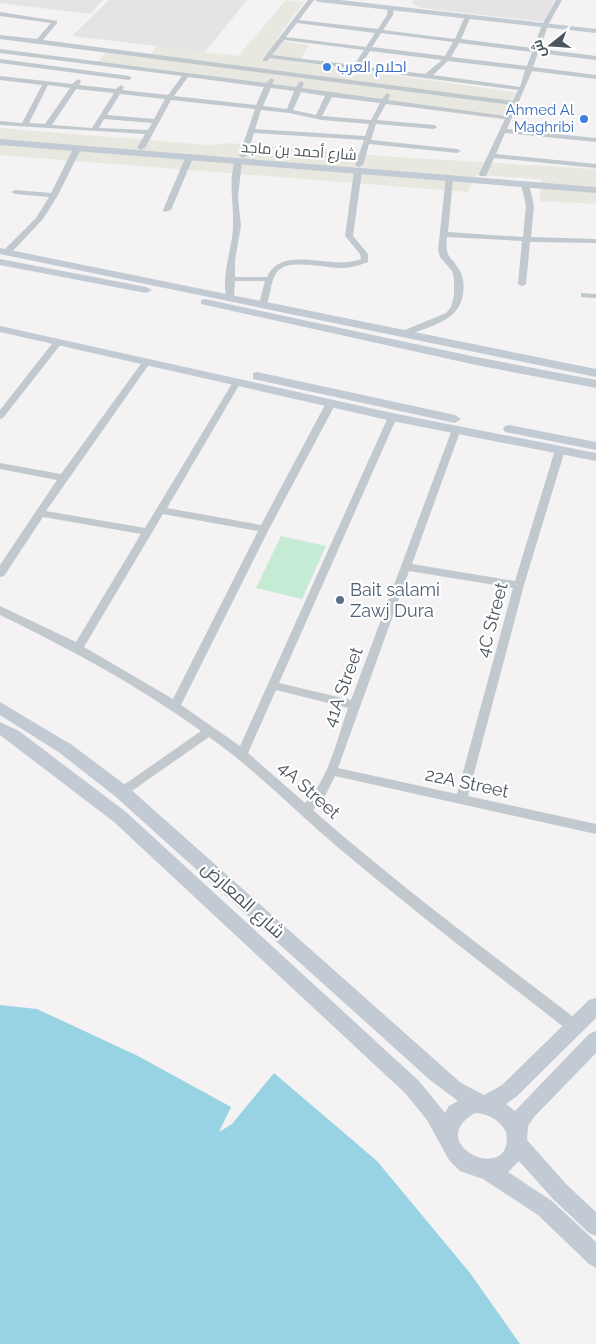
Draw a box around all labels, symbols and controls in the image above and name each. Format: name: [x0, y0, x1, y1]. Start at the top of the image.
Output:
north arrow: [526, 20, 576, 70]
text: ش: [528, 38, 550, 60]
place label: احلام العرب: [337, 58, 407, 77]
marker: احلام العرب: [321, 61, 333, 73]
place label: Ahmed Al Maghribi: [506, 101, 575, 136]
marker: Ahmed Al Maghribi: [578, 113, 590, 125]
street label: شارع أحمد بن ماجد: [240, 137, 358, 166]
place label: Bait salami Zawj Dura: [350, 579, 440, 621]
street label: 4C Street: [471, 580, 512, 660]
marker: Bait salami Zawj Dura: [334, 594, 346, 606]
street label: 41A Street: [318, 644, 367, 730]
street label: 4A Street: [274, 756, 345, 823]
street label: 22A Street: [423, 763, 511, 802]
street label: شارع المعارض: [196, 857, 289, 944]

